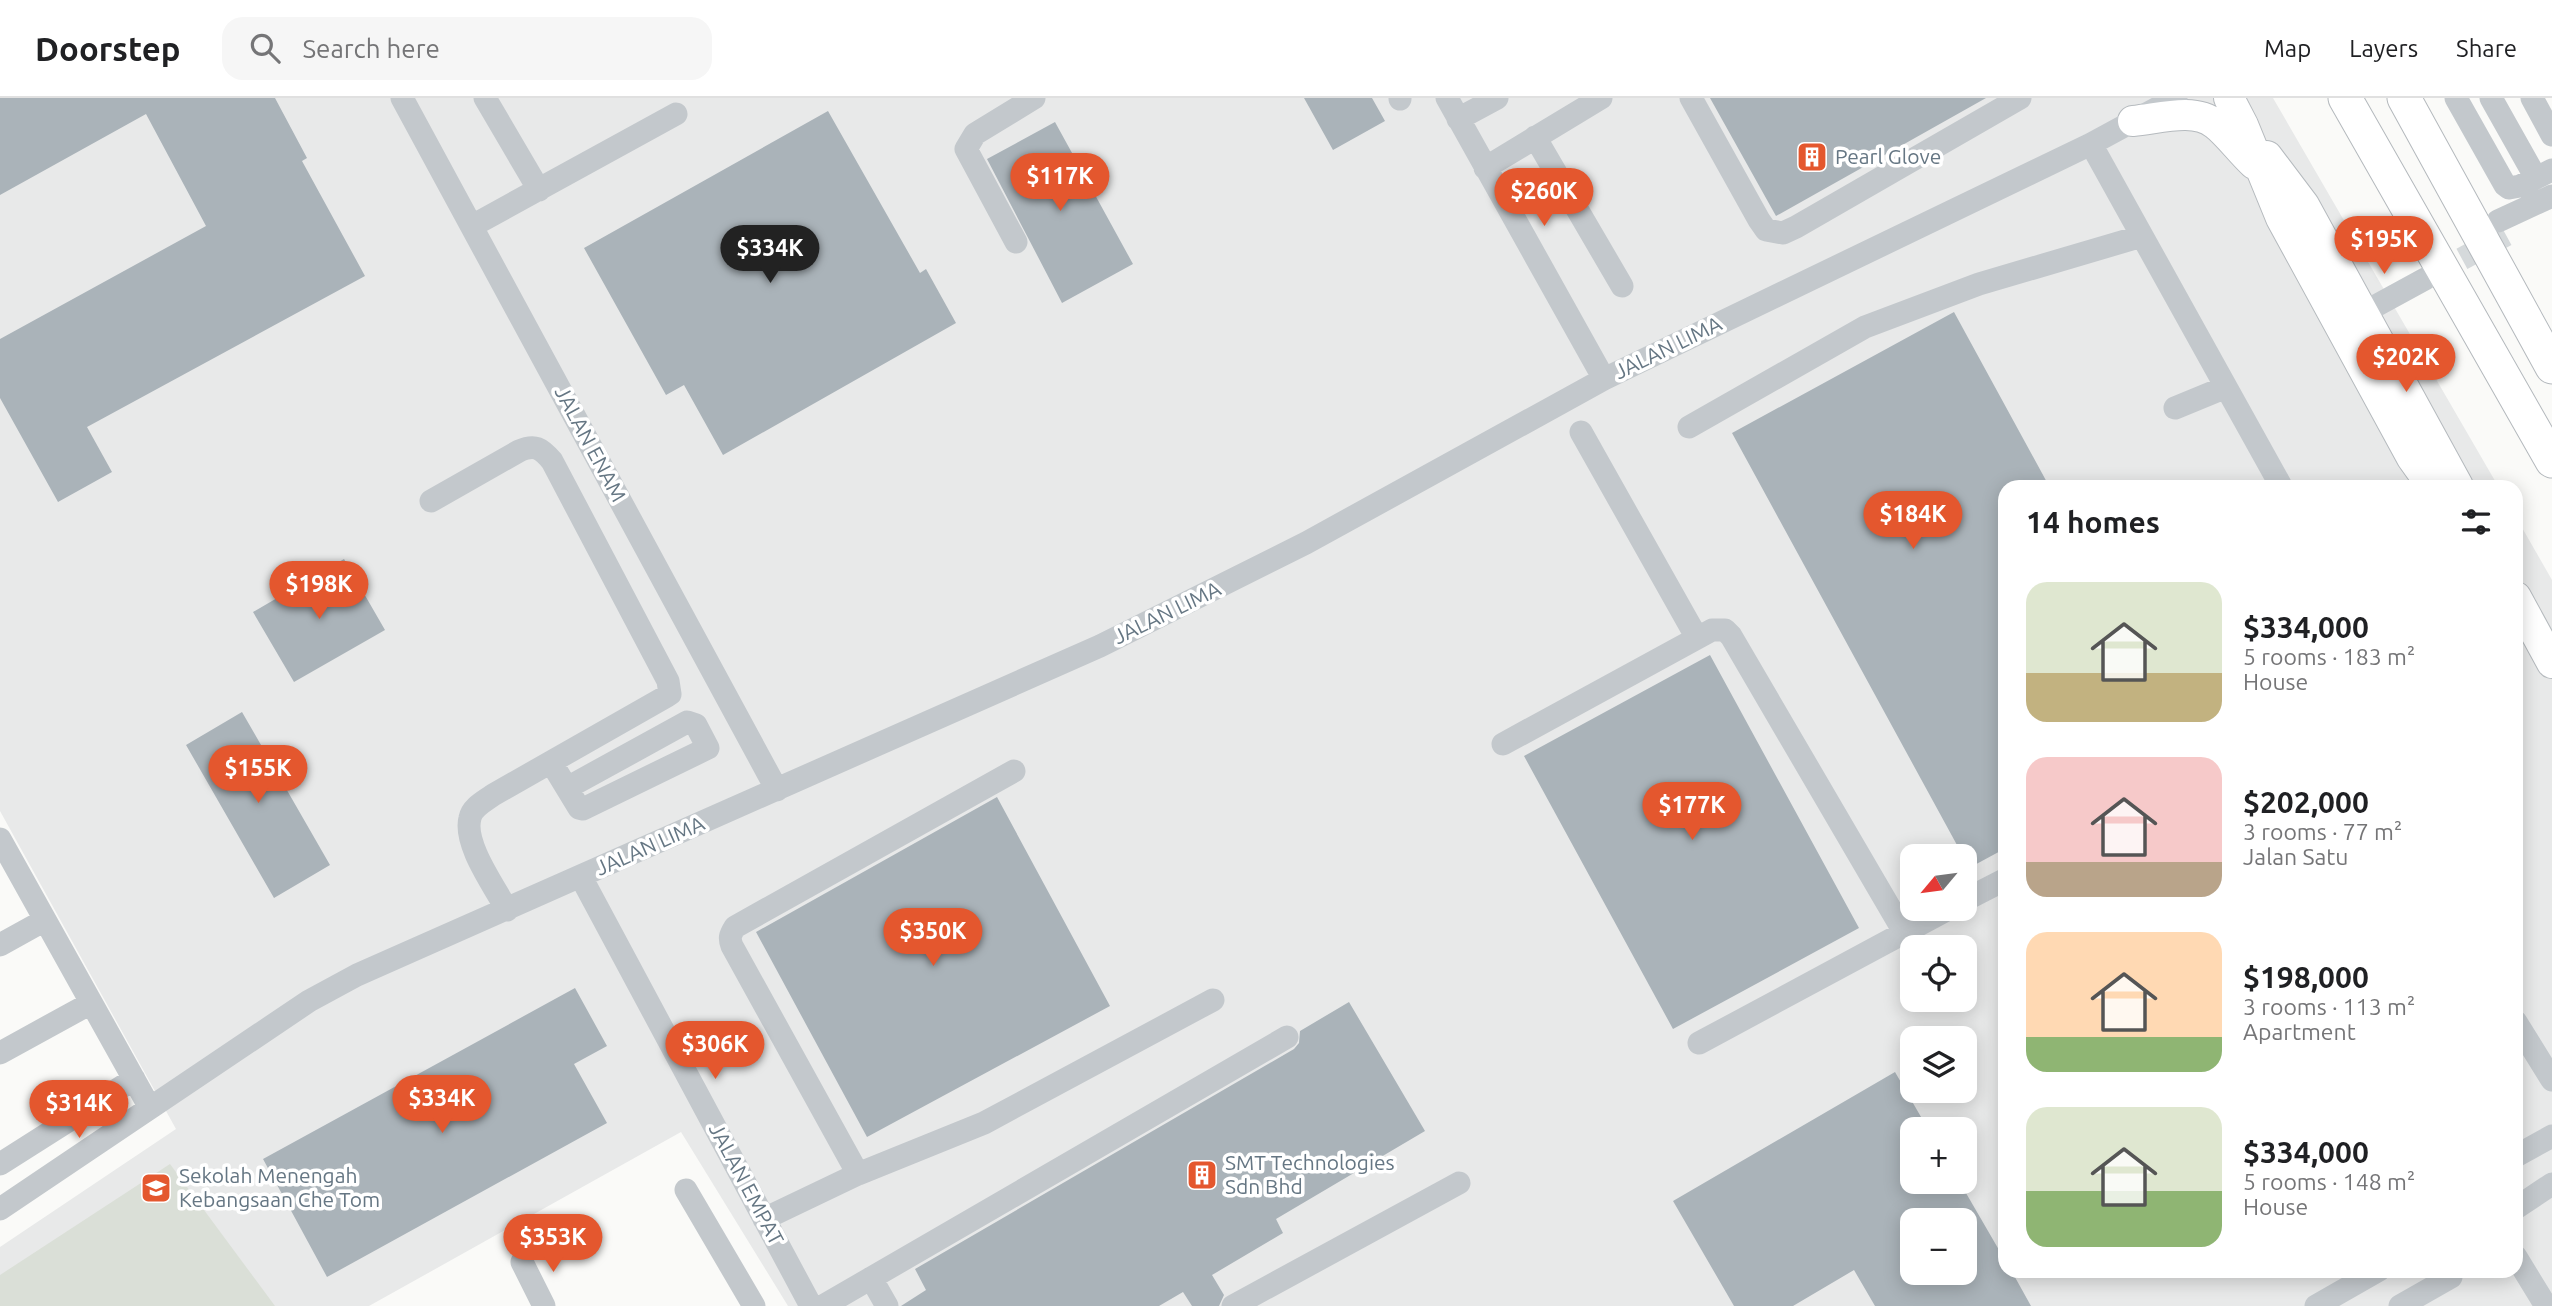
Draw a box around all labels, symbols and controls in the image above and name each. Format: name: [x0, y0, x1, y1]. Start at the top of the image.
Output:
search box: [222, 17, 712, 80]
icon: search: [246, 29, 284, 67]
text: Doorstep: [35, 30, 180, 67]
text: Search here: [302, 34, 440, 63]
text: Map: [2264, 35, 2311, 62]
text: Layers: [2349, 35, 2418, 62]
text: Share: [2456, 35, 2517, 62]
building icon: Pearl Glove: [1795, 140, 1829, 174]
place label: Pearl Glove: [1835, 144, 1941, 168]
pin: $117K: [1011, 153, 1109, 213]
text: $117K: [1026, 163, 1094, 188]
pin: $260K: [1495, 169, 1593, 228]
text: $260K: [1510, 178, 1578, 203]
pin: $195K: [2335, 216, 2433, 276]
pin: $334K: [721, 226, 819, 285]
text: $195K: [2350, 226, 2418, 251]
text: $334K: [736, 235, 804, 260]
street label: JALAN LIMA: [1610, 311, 1726, 383]
pin: $202K: [2357, 334, 2455, 394]
text: $202K: [2372, 344, 2440, 369]
street label: JALAN ENAM: [550, 382, 631, 505]
pin: $184K: [1864, 491, 1962, 551]
text: $184K: [1879, 501, 1947, 526]
icon: filters: [2457, 503, 2495, 541]
text: 14 homes: [2026, 505, 2160, 539]
pin: $198K: [270, 561, 368, 621]
text: $198K: [285, 571, 353, 596]
street label: JALAN LIMA: [1109, 576, 1225, 648]
icon: home: [2082, 610, 2166, 694]
text: $334,000: [2243, 610, 2369, 644]
text: 5 rooms · 183 m²: [2243, 644, 2415, 669]
text: House: [2243, 669, 2308, 694]
pin: $155K: [209, 746, 307, 805]
text: $155K: [224, 755, 292, 780]
pin: $177K: [1643, 782, 1741, 842]
icon: home: [2082, 785, 2166, 869]
text: $202,000: [2243, 785, 2369, 819]
text: $177K: [1658, 792, 1726, 817]
street label: JALAN LIMA: [591, 810, 708, 880]
text: 3 rooms · 77 m²: [2243, 819, 2402, 844]
north arrow: [1900, 844, 1978, 920]
map controls: [1900, 844, 1977, 1285]
text: Jalan Satu: [2243, 844, 2349, 869]
pin: $350K: [884, 908, 982, 968]
text: $350K: [899, 918, 967, 943]
button: locate: [1900, 935, 1977, 1012]
icon: home: [2082, 960, 2166, 1044]
text: $198,000: [2243, 960, 2369, 994]
text: 3 rooms · 113 m²: [2243, 994, 2415, 1019]
text: Apartment: [2243, 1019, 2356, 1044]
pin: $306K: [666, 1021, 764, 1081]
button: layers: [1900, 1026, 1977, 1103]
text: $306K: [681, 1031, 749, 1056]
pin: $334K: [393, 1076, 491, 1135]
pin: $314K: [30, 1080, 128, 1140]
text: $334K: [408, 1085, 476, 1110]
text: $314K: [45, 1090, 113, 1115]
button: +: [1900, 1117, 1977, 1194]
street label: JALAN EMPAT: [705, 1118, 789, 1249]
icon: home: [2082, 1135, 2166, 1219]
text: $334,000: [2243, 1135, 2369, 1169]
place label: SMT Technologies Sdn Bhd: [1225, 1150, 1395, 1198]
building icon: SMT Technologies Sdn Bhd: [1185, 1158, 1219, 1192]
place label: Sekolah Menengah Kebangsaan Che Tom: [179, 1163, 380, 1211]
text: 5 rooms · 148 m²: [2243, 1169, 2415, 1194]
school or university icon: Sekolah Menengah Kebangsaan Che Tom: [139, 1171, 173, 1205]
text: House: [2243, 1194, 2308, 1219]
button: −: [1900, 1208, 1977, 1285]
pin: $353K: [504, 1214, 602, 1274]
text: $353K: [519, 1224, 587, 1249]

